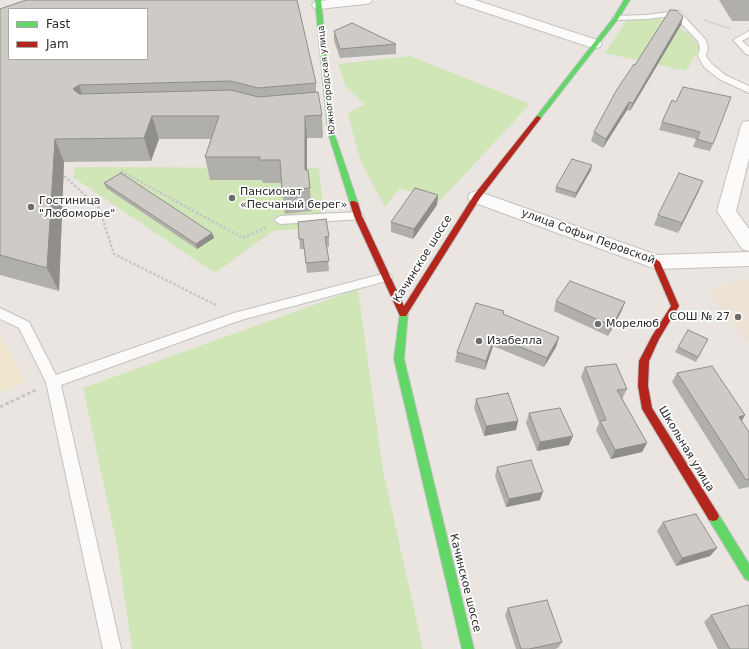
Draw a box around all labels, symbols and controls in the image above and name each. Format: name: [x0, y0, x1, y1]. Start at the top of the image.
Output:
legend: [8, 8, 148, 60]
text: Fast: [46, 17, 70, 31]
street label: Южногородская улица: [316, 25, 338, 135]
text: Jam: [46, 37, 69, 51]
place label: Пансионат «Песчаный берег»: [240, 185, 347, 211]
marker: Пансионат «Песчаный берег»: [227, 193, 237, 203]
place label: Гостиница "Любоморье": [39, 194, 115, 220]
marker: Гостиница "Любоморье": [26, 202, 36, 212]
street label: улица Софьи Перовской: [519, 207, 657, 267]
street label: Качинское шоссе: [391, 213, 455, 305]
place label: СОШ № 27: [669, 310, 730, 324]
marker: СОШ № 27: [733, 312, 743, 322]
place label: Морелюб: [606, 317, 659, 331]
marker: Морелюб: [593, 319, 603, 329]
place label: Изабелла: [487, 334, 542, 348]
marker: Изабелла: [474, 336, 484, 346]
street label: Школьная улица: [655, 404, 717, 494]
street label: Качинское шоссе: [446, 533, 484, 633]

